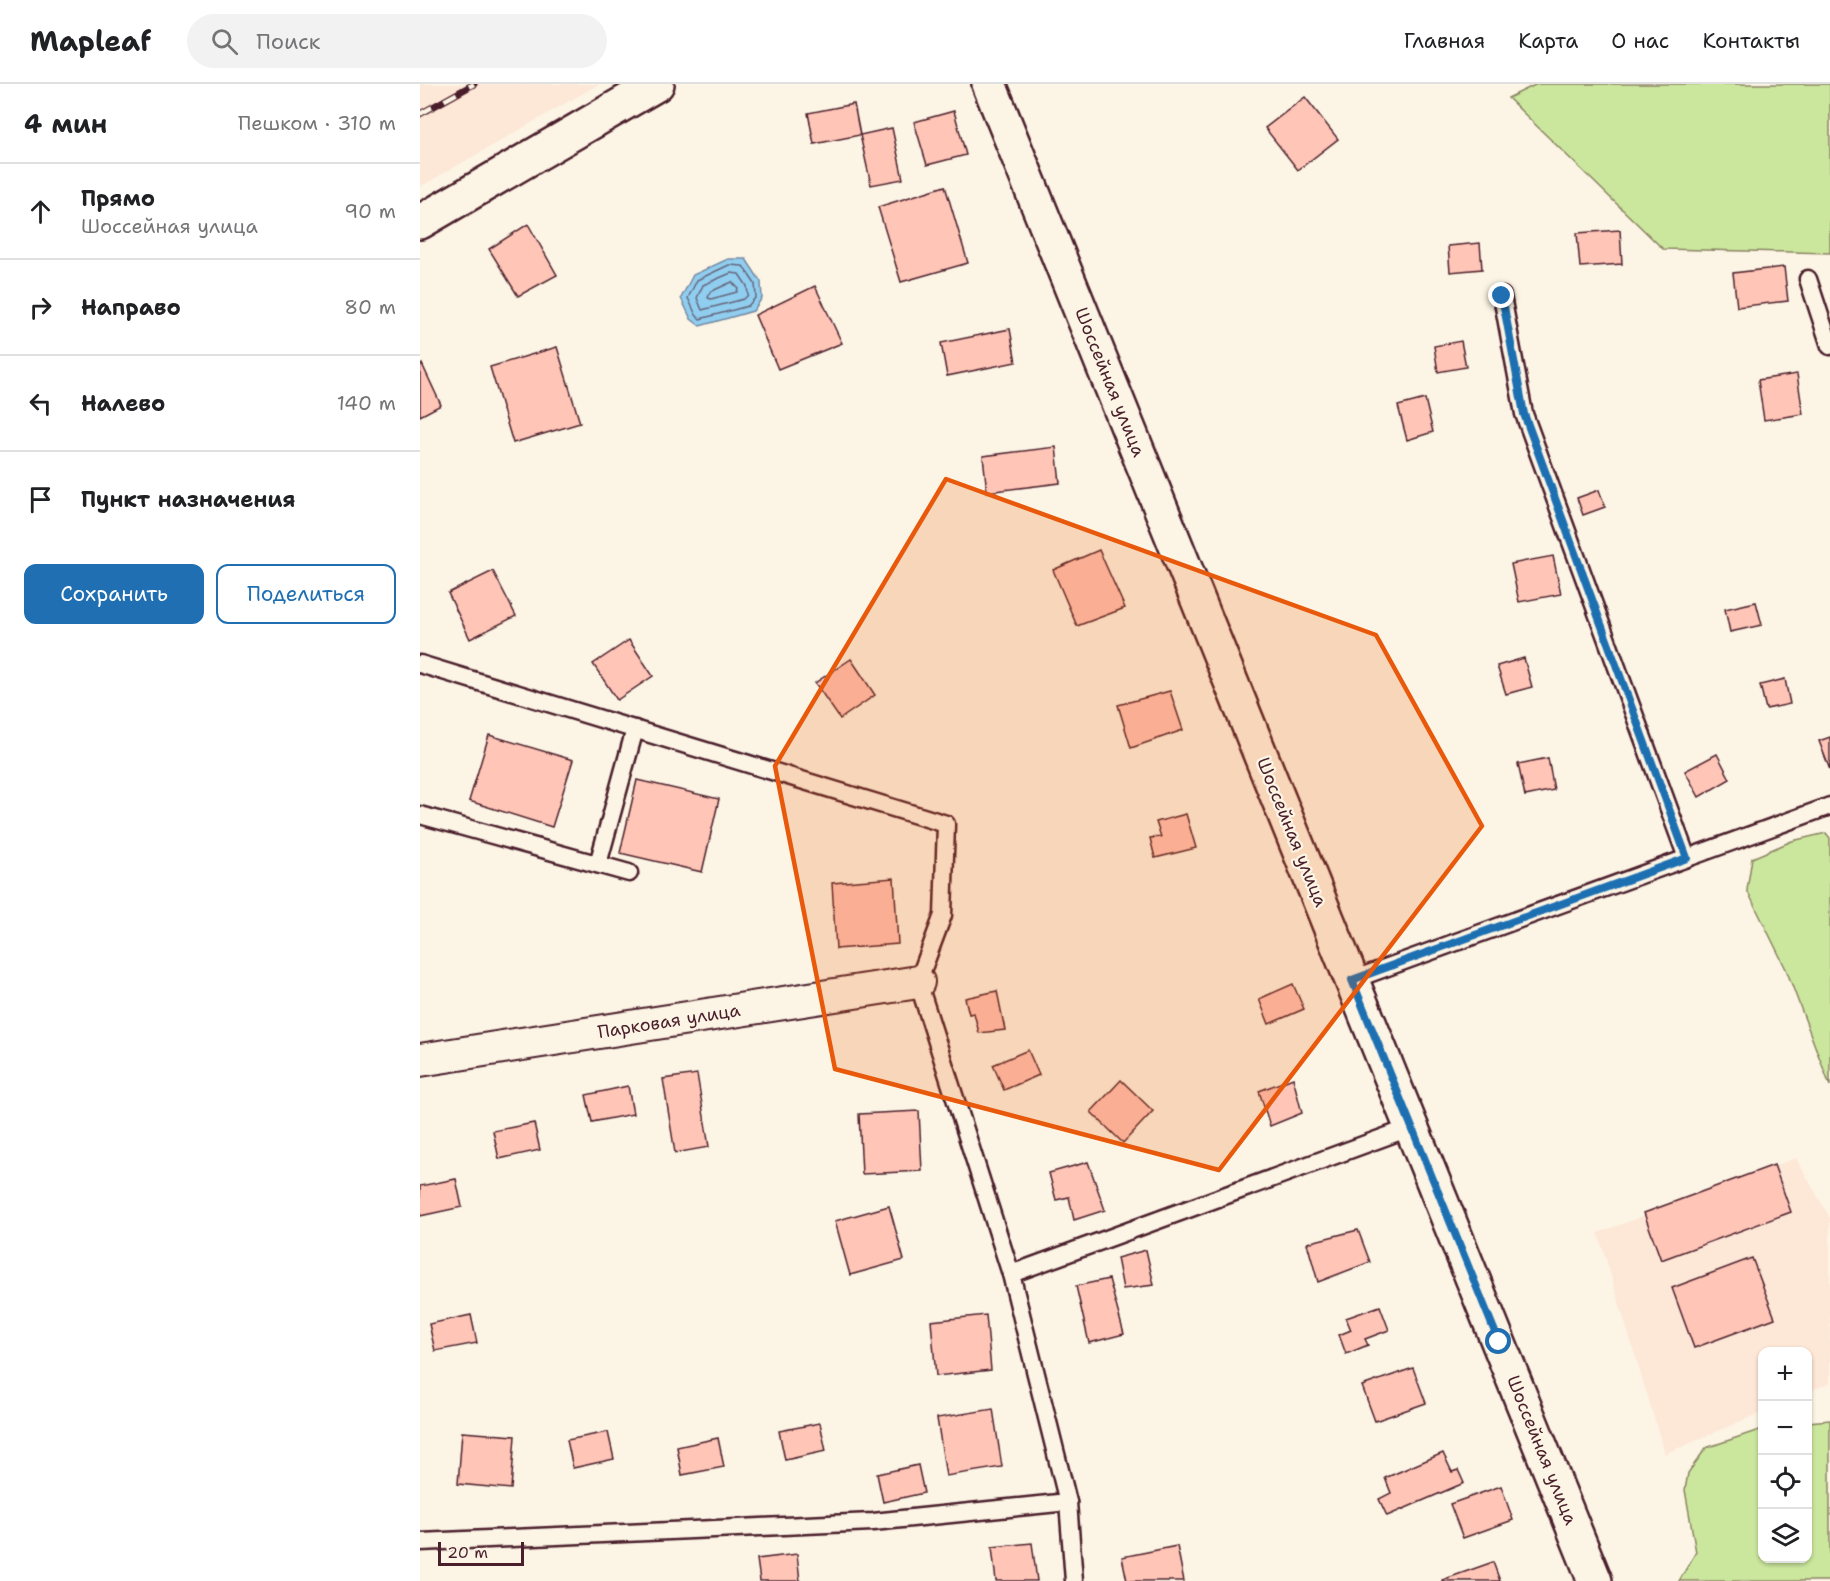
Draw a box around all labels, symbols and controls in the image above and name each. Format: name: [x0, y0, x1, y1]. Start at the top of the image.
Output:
search box: [187, 14, 607, 68]
text: Mapleaf: [30, 22, 151, 60]
icon: search: [208, 25, 241, 58]
text: Поиск: [256, 27, 320, 56]
text: Главная: [1404, 27, 1485, 55]
text: Карта: [1518, 27, 1578, 55]
text: О нас: [1611, 27, 1669, 55]
text: Контакты: [1702, 27, 1800, 55]
text: 4 мин: [24, 106, 107, 141]
text: Пешком · 310 m: [238, 110, 396, 136]
text: Прямо: [81, 184, 155, 213]
icon: ahead: [24, 195, 57, 228]
text: 90 m: [344, 198, 396, 224]
text: Шоссейная улица: [81, 213, 258, 239]
route end: [1488, 282, 1514, 308]
icon: right: [24, 291, 57, 324]
text: Направо: [81, 293, 181, 322]
text: 80 m: [344, 294, 396, 320]
street label: Шоссейная улица: [1069, 304, 1151, 460]
icon: left: [24, 387, 57, 420]
text: Налево: [81, 389, 165, 418]
text: 140 m: [337, 390, 396, 416]
icon: arrive: [24, 483, 57, 516]
text: Пункт назначения: [81, 485, 295, 514]
button: Сохранить: [24, 564, 204, 624]
button: Поделиться: [216, 564, 396, 624]
street label: Шоссейная улица: [1251, 754, 1333, 910]
street label: Парковая улица: [596, 998, 742, 1044]
route start: [1485, 1328, 1511, 1354]
map controls: [1758, 1347, 1812, 1563]
button: +: [1758, 1347, 1812, 1401]
street label: Шоссейная улица: [1501, 1372, 1583, 1528]
button: −: [1758, 1401, 1812, 1455]
button: locate: [1758, 1455, 1812, 1509]
button: layers: [1758, 1509, 1812, 1563]
scale bar: [438, 1539, 524, 1566]
text: 20 m: [447, 1542, 488, 1563]

